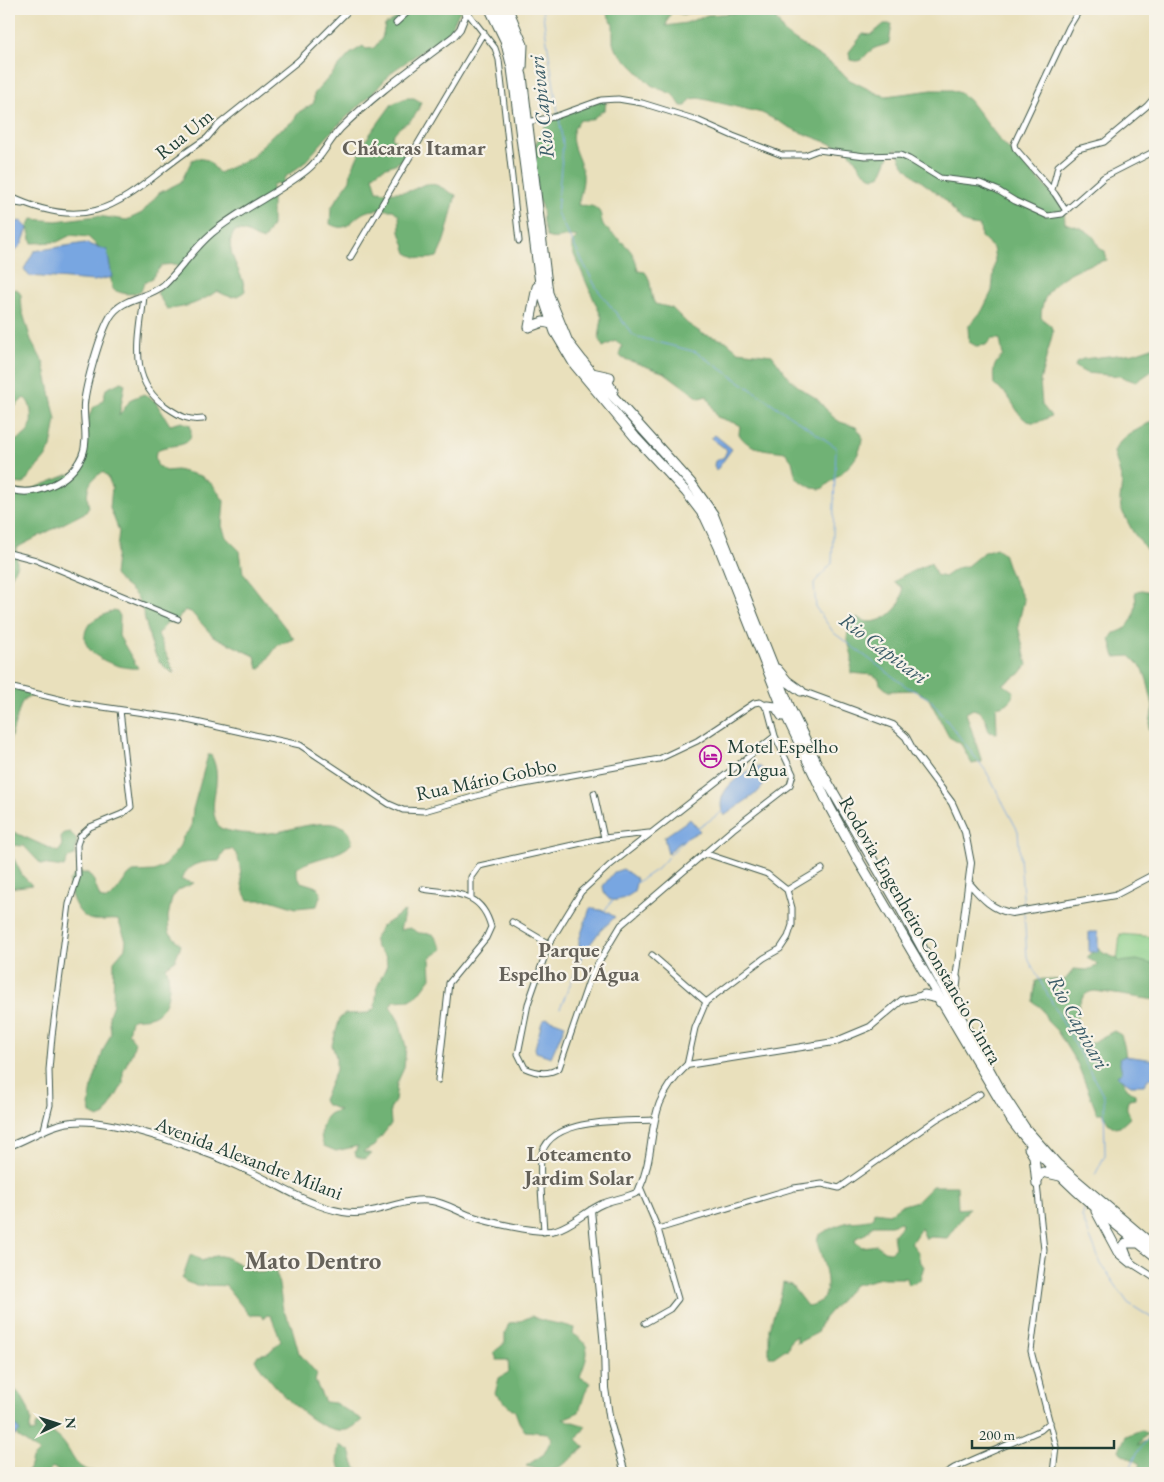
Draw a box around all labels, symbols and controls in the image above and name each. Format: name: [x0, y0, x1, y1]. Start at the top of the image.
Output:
water label: Rio Capivari: [522, 53, 560, 160]
street label: Rua Um: [150, 103, 219, 165]
district label: Chácaras Itamar: [342, 134, 486, 161]
water label: Rio Capivari: [834, 606, 934, 690]
place label: Motel Espelho D'Água: [727, 733, 838, 782]
hotel icon: Motel Espelho D'Água: [699, 745, 723, 769]
street label: Rua Mário Gobbo: [413, 751, 559, 807]
street label: Rodovia Engenheiro Constancio Cintra: [833, 791, 1009, 1069]
district label: Parque Espelho D'Água: [499, 936, 640, 987]
water label: Rio Capivari: [1042, 970, 1116, 1075]
street label: Avenida Alexandre Milani: [151, 1110, 347, 1206]
district label: Loteamento Jardim Solar: [522, 1140, 634, 1191]
district label: Mato Dentro: [245, 1244, 381, 1276]
north arrow: [32, 1400, 82, 1450]
text: N: [62, 1417, 80, 1430]
scale bar: [972, 1417, 1114, 1449]
text: 200 m: [979, 1425, 1016, 1444]

